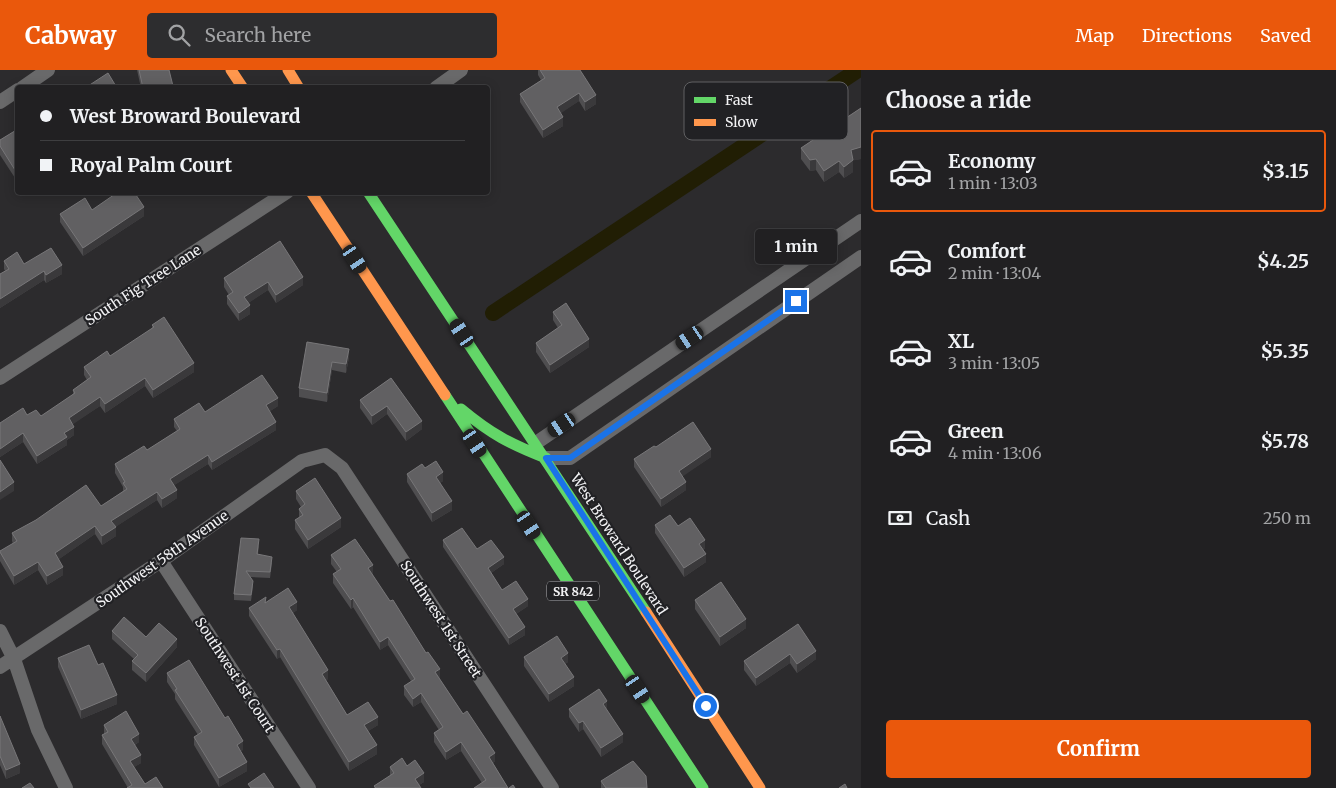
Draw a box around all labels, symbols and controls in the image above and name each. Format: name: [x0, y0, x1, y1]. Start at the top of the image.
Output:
search box: [147, 13, 497, 58]
text: Cabway: [25, 20, 117, 51]
icon: search: [165, 21, 193, 49]
text: Search here: [205, 23, 311, 47]
text: Map: [1076, 24, 1114, 47]
text: Directions: [1142, 24, 1232, 47]
text: Saved: [1260, 24, 1311, 47]
legend: [684, 82, 848, 140]
text: Choose a ride: [886, 86, 1031, 114]
text: Fast: [725, 91, 753, 109]
text: West Broward Boulevard: [70, 104, 301, 128]
text: Slow: [725, 113, 758, 131]
icon: car: [888, 149, 933, 194]
text: Economy: [948, 149, 1036, 173]
text: Royal Palm Court: [70, 153, 232, 177]
text: $3.15: [1262, 159, 1309, 183]
text: 1 min · 13:03: [948, 173, 1038, 193]
callout: 1 min: [755, 228, 837, 264]
text: 1 min: [774, 236, 818, 256]
icon: car: [888, 239, 933, 284]
text: Comfort: [948, 239, 1026, 263]
street label: South Fig Tree Lane: [82, 241, 204, 329]
car: [340, 242, 369, 276]
text: $4.25: [1257, 249, 1309, 273]
text: 2 min · 13:04: [948, 263, 1041, 283]
route end: [785, 290, 807, 312]
car: [447, 316, 476, 350]
car: [673, 323, 706, 353]
icon: car: [888, 329, 933, 374]
text: XL: [948, 329, 974, 353]
text: $5.35: [1261, 339, 1309, 363]
text: 3 min · 13:05: [948, 353, 1040, 373]
car: [545, 410, 578, 440]
icon: car: [888, 419, 933, 464]
text: Green: [948, 419, 1004, 443]
car: [460, 426, 489, 460]
text: $5.78: [1261, 429, 1309, 453]
text: 4 min · 13:06: [948, 443, 1042, 463]
street label: West Broward Boulevard: [566, 469, 672, 618]
icon: cash: [886, 504, 914, 532]
street label: Southwest 58th Avenue: [92, 506, 232, 612]
text: Cash: [926, 506, 970, 530]
car: [514, 508, 543, 542]
text: 250 m: [1263, 508, 1311, 528]
street label: Southwest 1st Street: [396, 557, 486, 682]
road number: SR 842: [547, 582, 599, 600]
street label: Southwest 1st Court: [191, 614, 279, 737]
car: [623, 672, 652, 706]
route start: [695, 695, 717, 717]
button: Confirm: [886, 720, 1311, 778]

